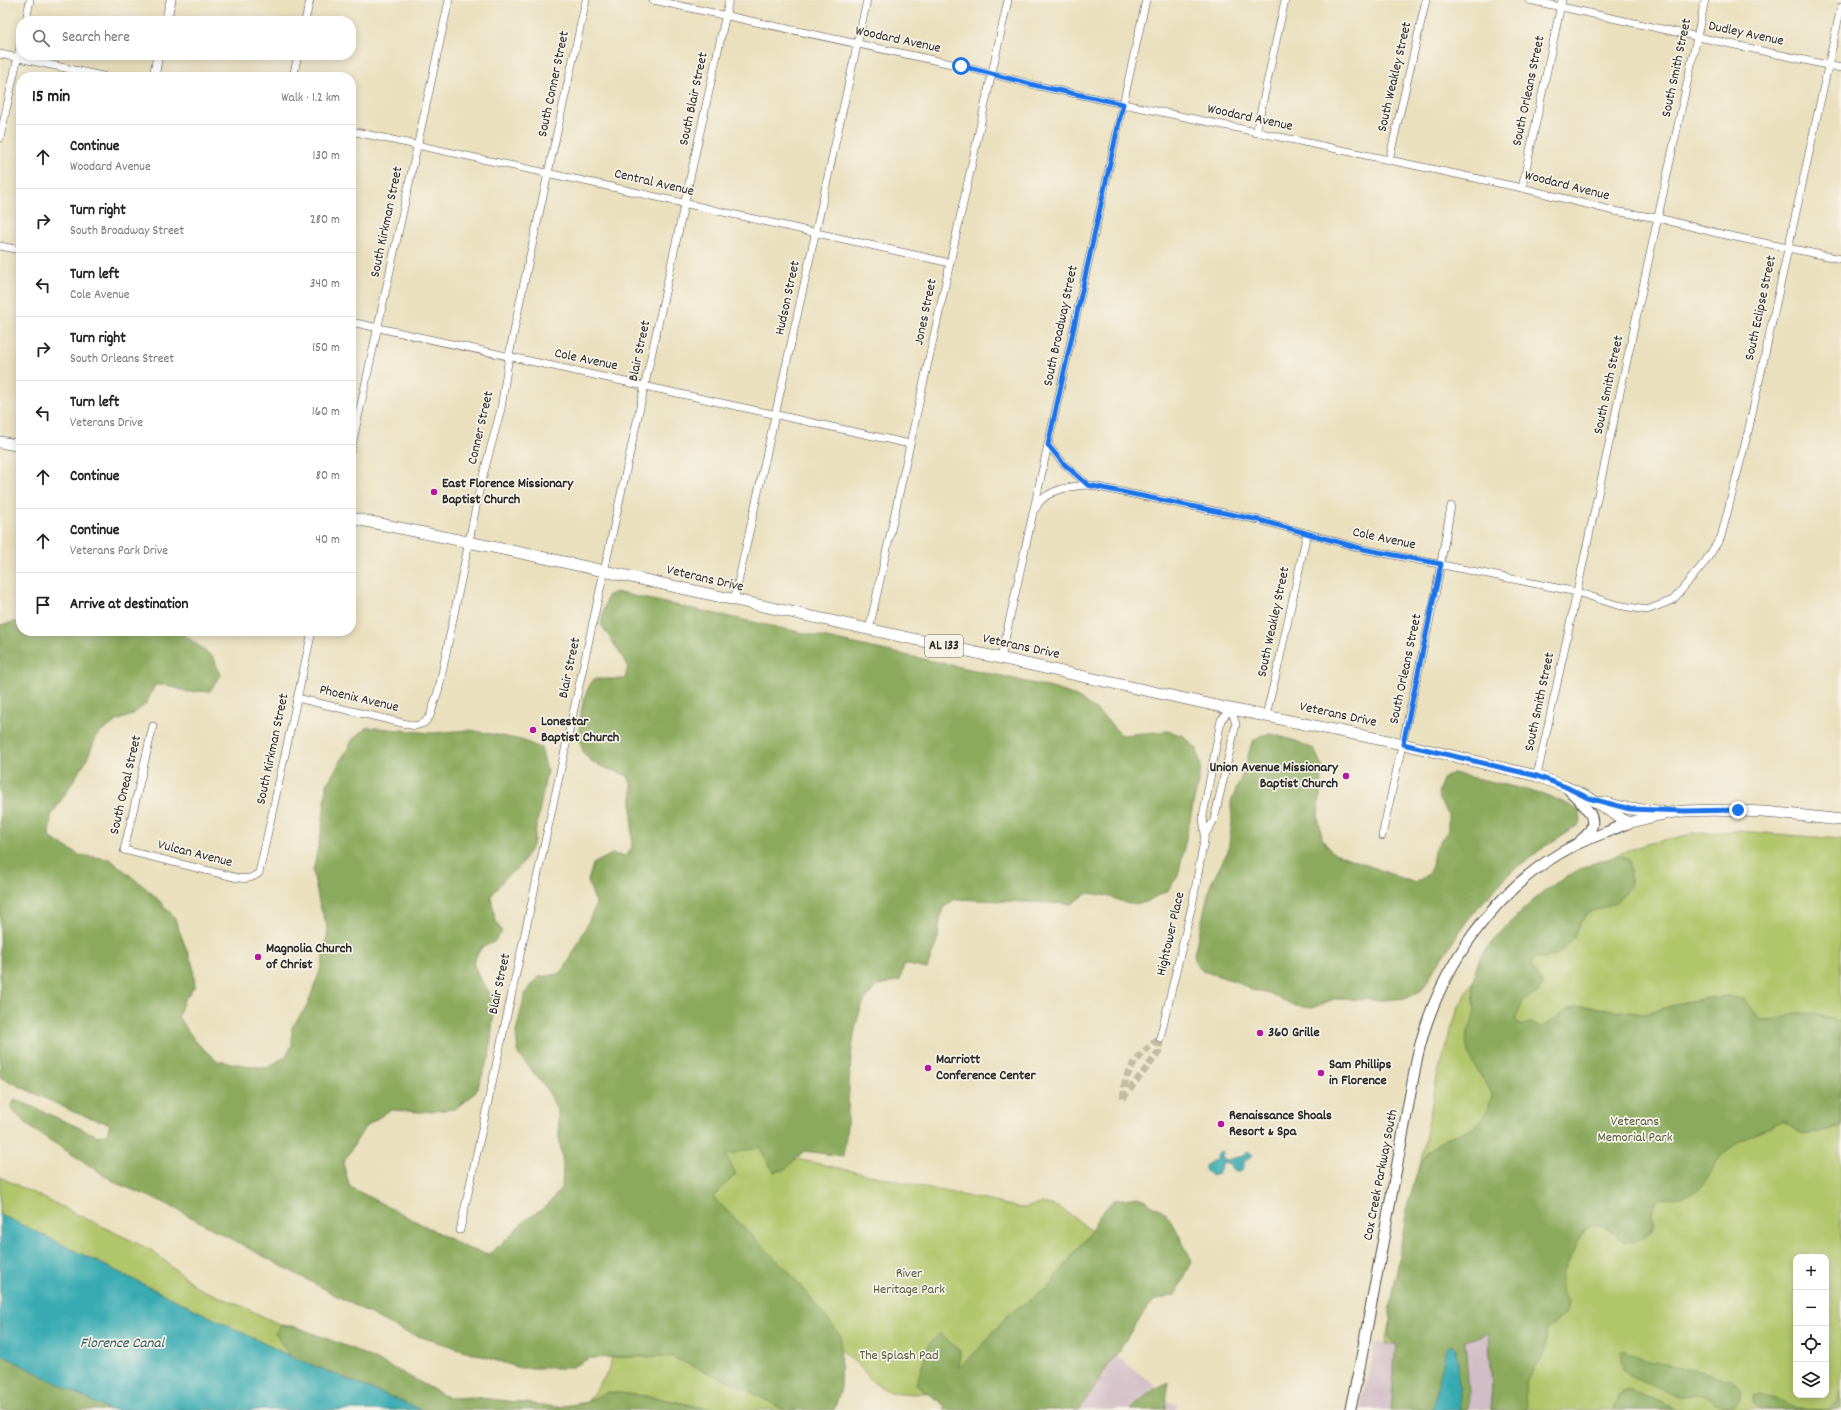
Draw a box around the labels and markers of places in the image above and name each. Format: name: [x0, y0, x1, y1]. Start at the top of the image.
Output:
place label: East Florence Missionary Baptist Church: [442, 474, 574, 510]
marker: East Florence Missionary Baptist Church: [429, 487, 439, 497]
place label: Lonestar Baptist Church: [541, 712, 620, 748]
marker: Lonestar Baptist Church: [528, 725, 538, 735]
place label: Union Avenue Missionary Baptist Church: [1210, 758, 1339, 794]
marker: Union Avenue Missionary Baptist Church: [1341, 771, 1351, 781]
place label: Magnolia Church of Christ: [266, 939, 352, 975]
marker: Magnolia Church of Christ: [253, 952, 263, 962]
place label: 360 Grille: [1268, 1023, 1320, 1043]
marker: 360 Grille: [1255, 1028, 1265, 1038]
place label: Marriott Conference Center: [936, 1050, 1036, 1086]
place label: Sam Phillips in Florence: [1329, 1055, 1392, 1091]
marker: Marriott Conference Center: [923, 1063, 933, 1073]
marker: Sam Phillips in Florence: [1316, 1068, 1326, 1078]
place label: Renaissance Shoals Resort & Spa: [1229, 1106, 1332, 1142]
marker: Renaissance Shoals Resort & Spa: [1216, 1119, 1226, 1129]

